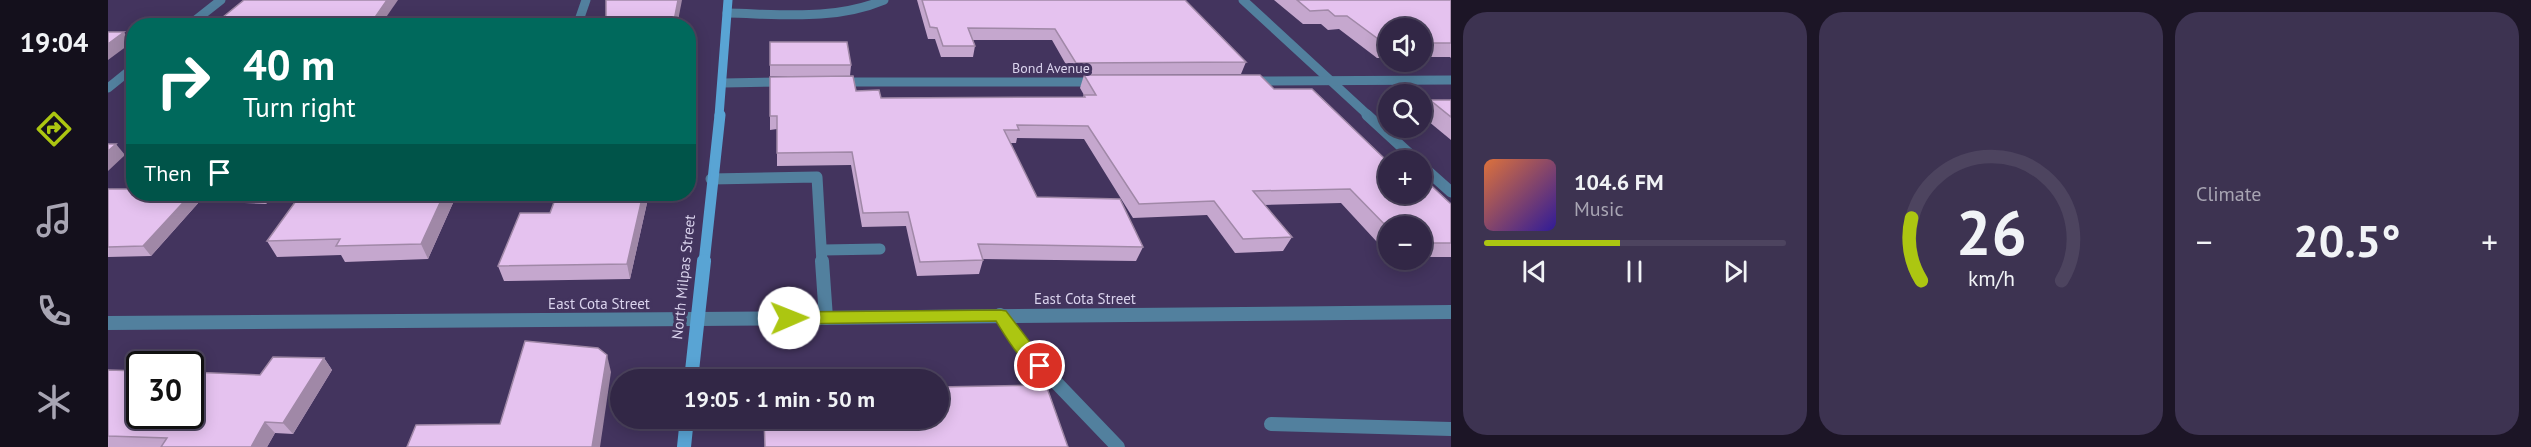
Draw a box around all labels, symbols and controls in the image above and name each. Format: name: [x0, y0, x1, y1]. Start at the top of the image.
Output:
map controls: [1378, 18, 1432, 270]
button: sound: [1378, 18, 1432, 72]
text: 19:04: [20, 25, 88, 59]
text: 40 m: [243, 37, 335, 92]
icon: right: [144, 42, 222, 120]
street label: Bond Avenue: [1012, 59, 1090, 77]
button: search: [1378, 84, 1432, 138]
text: Turn right: [243, 90, 356, 124]
icon: directions: [33, 108, 75, 150]
button: +: [1378, 150, 1432, 204]
icon: arrive: [203, 156, 236, 189]
text: Then: [144, 159, 191, 187]
text: 104.6 FM: [1574, 168, 1664, 196]
text: Climate: [2196, 181, 2262, 207]
text: 26: [1956, 191, 2026, 272]
text: Music: [1574, 196, 1623, 222]
icon: music: [33, 199, 75, 241]
text: 20.5°: [2293, 211, 2401, 269]
street label: North Milpas Street: [667, 214, 699, 340]
button: −: [1378, 216, 1432, 270]
text: −: [2196, 220, 2213, 263]
text: +: [2481, 220, 2498, 263]
icon: previous: [1518, 255, 1551, 288]
icon: pause: [1618, 255, 1651, 288]
icon: next: [1719, 255, 1752, 288]
text: km/h: [1967, 264, 2014, 292]
position arrow: [757, 286, 821, 350]
street label: East Cota Street: [1034, 289, 1136, 308]
icon: phone: [33, 290, 75, 332]
street label: East Cota Street: [548, 294, 650, 313]
pin: [1014, 340, 1065, 391]
icon: arrive: [1023, 349, 1056, 382]
speed limit sign: 30: [126, 351, 204, 429]
icon: climate: [33, 381, 75, 423]
text: 19:05 · 1 min · 50 m: [684, 385, 875, 413]

